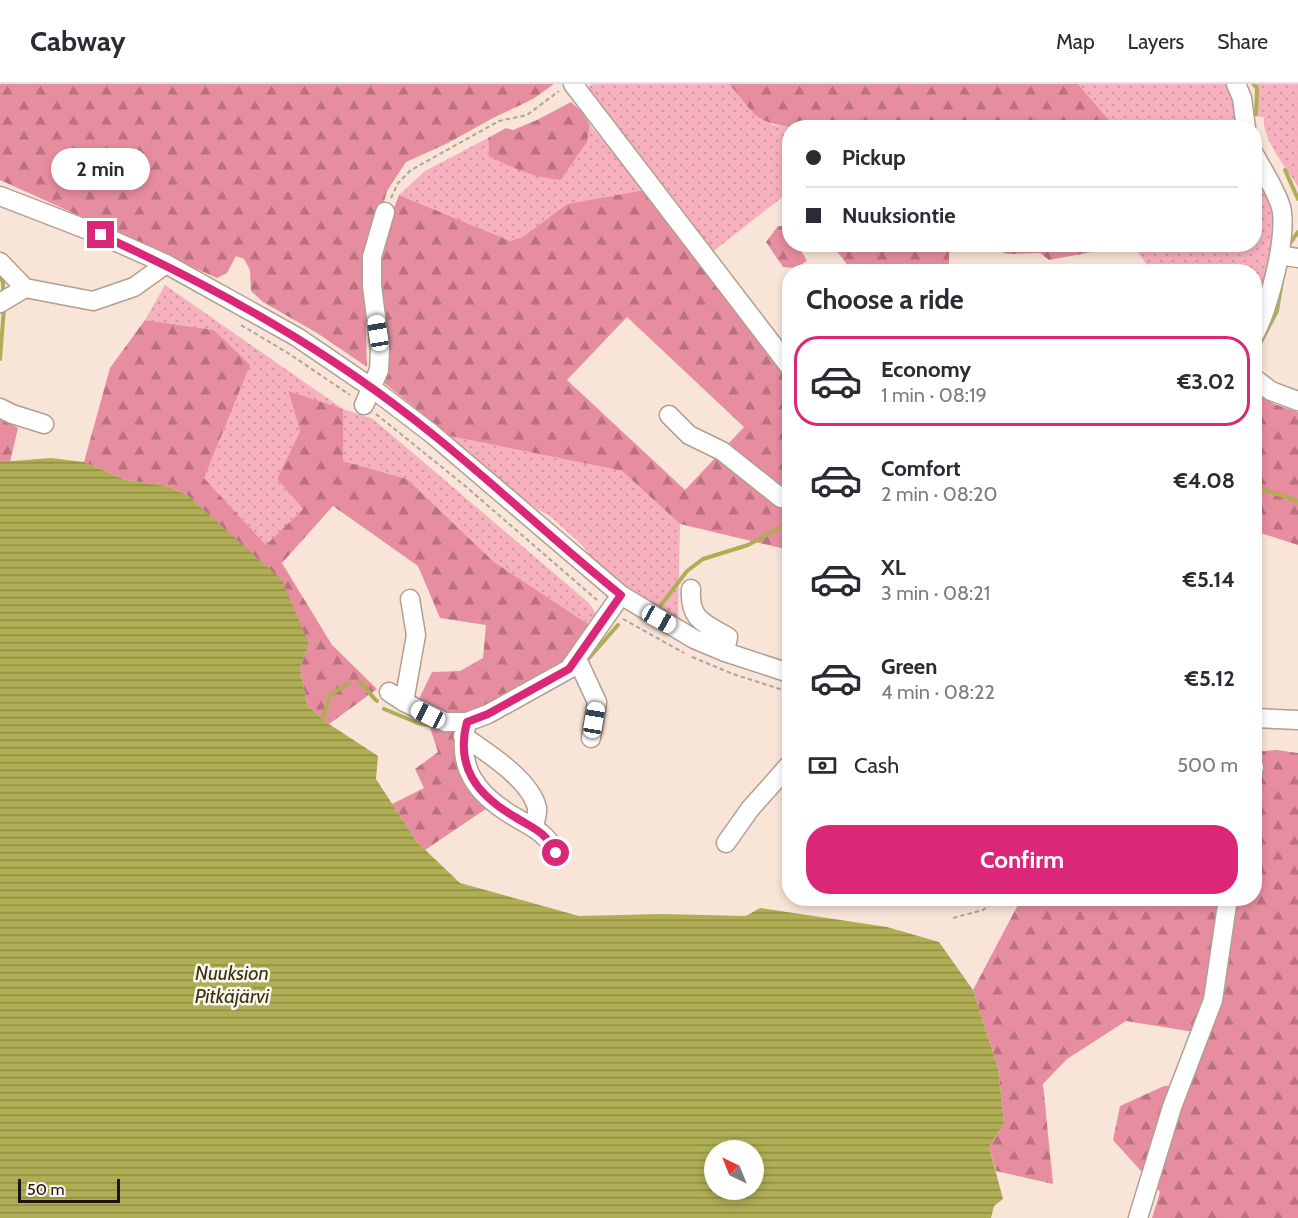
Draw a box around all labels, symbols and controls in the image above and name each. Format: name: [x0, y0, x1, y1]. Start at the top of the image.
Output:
text: Cabway: [30, 24, 125, 58]
text: Map: [1056, 29, 1095, 54]
text: Layers: [1128, 29, 1184, 54]
text: Share: [1217, 29, 1268, 54]
text: Pickup: [842, 144, 906, 171]
callout: 2 min: [51, 148, 150, 190]
text: 2 min: [76, 157, 125, 181]
text: Nuuksiontie: [842, 202, 956, 229]
route end: [87, 221, 114, 248]
text: Choose a ride: [806, 283, 964, 316]
car: [366, 314, 390, 352]
icon: car: [809, 354, 863, 408]
text: Economy: [881, 356, 971, 383]
text: €3.02: [1177, 368, 1235, 395]
text: 1 min · 08:19: [881, 383, 987, 407]
icon: car: [809, 453, 863, 507]
text: Comfort: [881, 455, 960, 482]
text: €4.08: [1174, 467, 1235, 494]
text: 2 min · 08:20: [881, 482, 997, 506]
icon: car: [809, 552, 863, 606]
text: XL: [881, 554, 906, 581]
text: €5.14: [1183, 566, 1235, 593]
text: 3 min · 08:21: [881, 581, 990, 605]
car: [639, 602, 679, 636]
icon: car: [809, 651, 863, 705]
text: Green: [881, 653, 937, 680]
text: €5.12: [1185, 665, 1235, 692]
text: 4 min · 08:22: [881, 680, 995, 704]
car: [408, 699, 448, 731]
car: [582, 701, 606, 739]
icon: cash: [806, 749, 839, 782]
text: Cash: [854, 752, 899, 779]
text: 500 m: [1177, 753, 1238, 777]
button: Confirm: [806, 825, 1238, 894]
route start: [542, 839, 569, 866]
water label: Nuuksion Pitkäjärvi: [195, 961, 270, 1008]
north arrow: [704, 1140, 764, 1200]
map controls: [704, 1140, 764, 1200]
scale bar: [18, 1176, 120, 1204]
text: 50 m: [27, 1180, 64, 1199]

